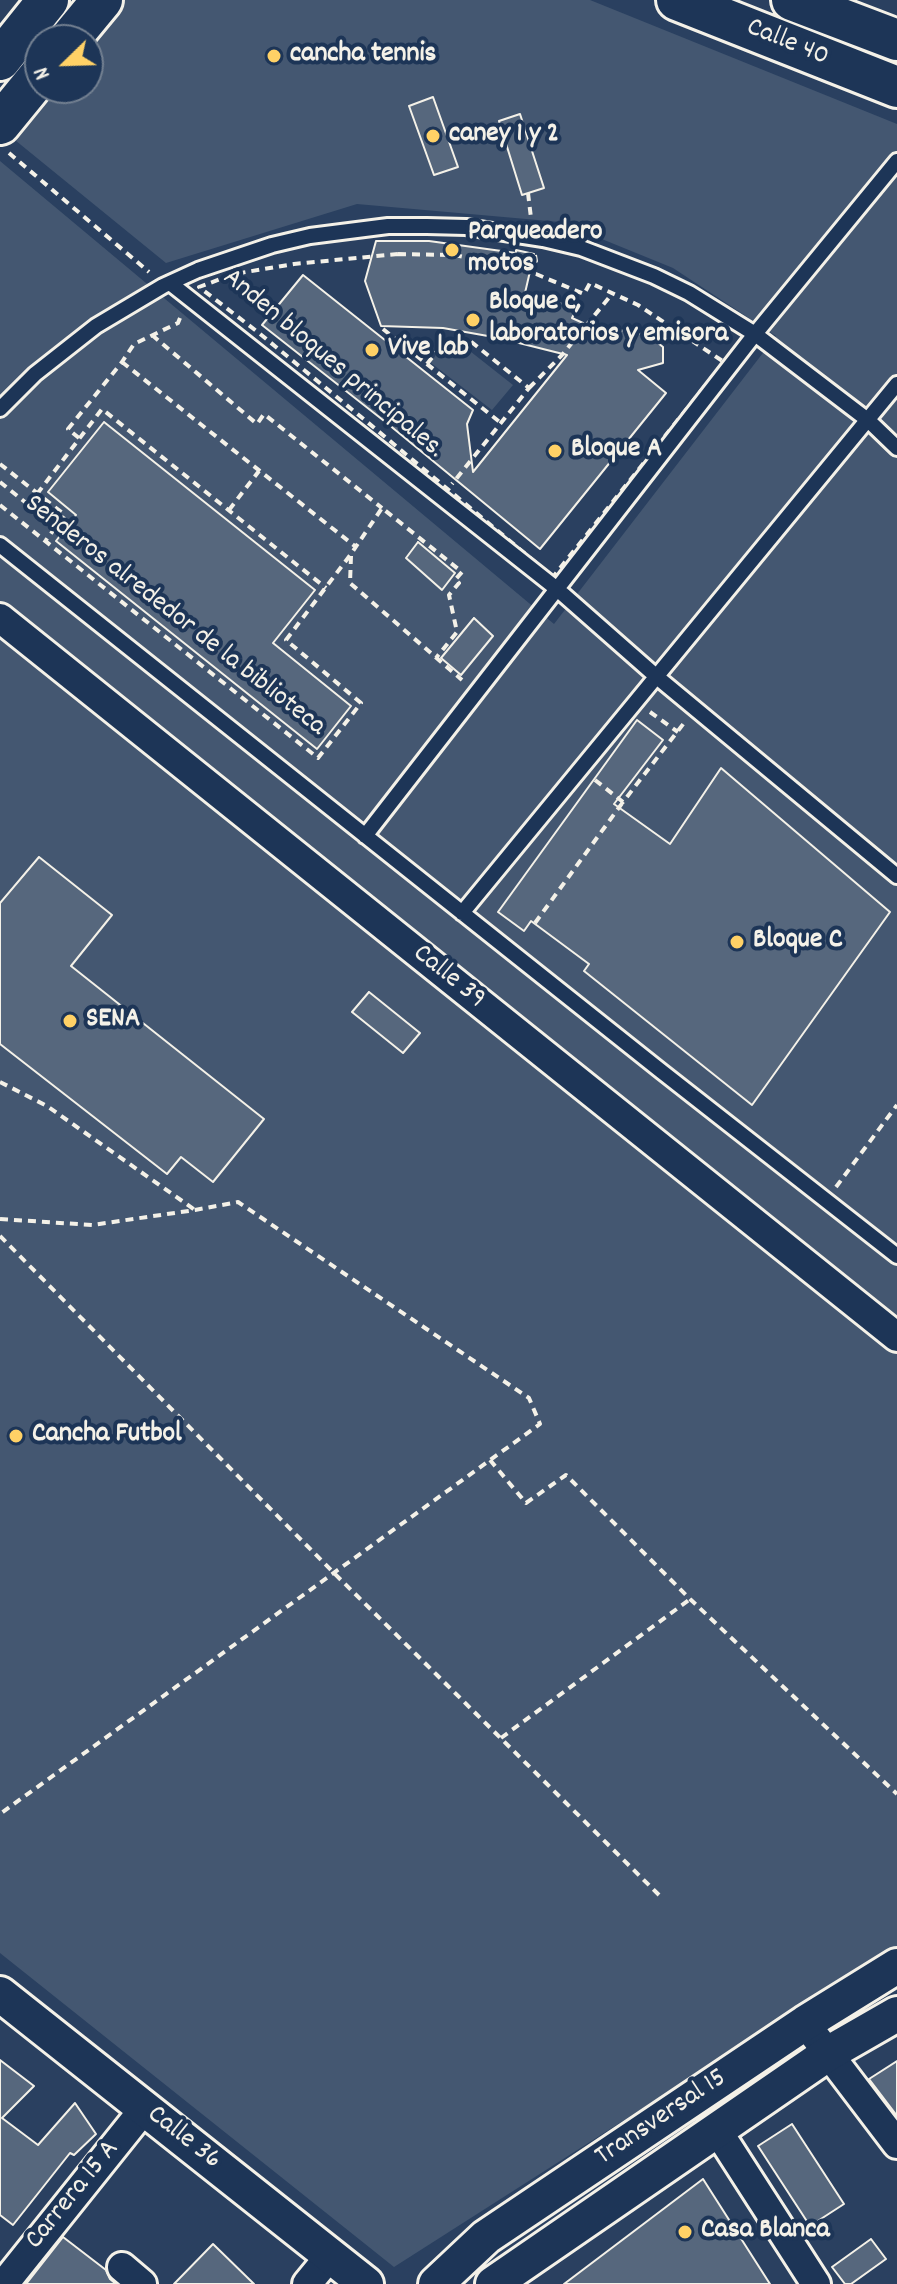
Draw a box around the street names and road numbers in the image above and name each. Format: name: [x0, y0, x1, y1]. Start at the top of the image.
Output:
street label: Calle 40: [741, 12, 833, 76]
street label: Anden bloques principales.: [215, 263, 449, 467]
street label: Senderos alrededor de la biblioteca: [17, 489, 331, 745]
street label: Calle 39: [405, 938, 491, 1018]
street label: Transversal 15: [590, 2063, 734, 2175]
street label: Calle 36: [139, 2100, 227, 2178]
street label: Carrera 15 A: [20, 2135, 128, 2257]

